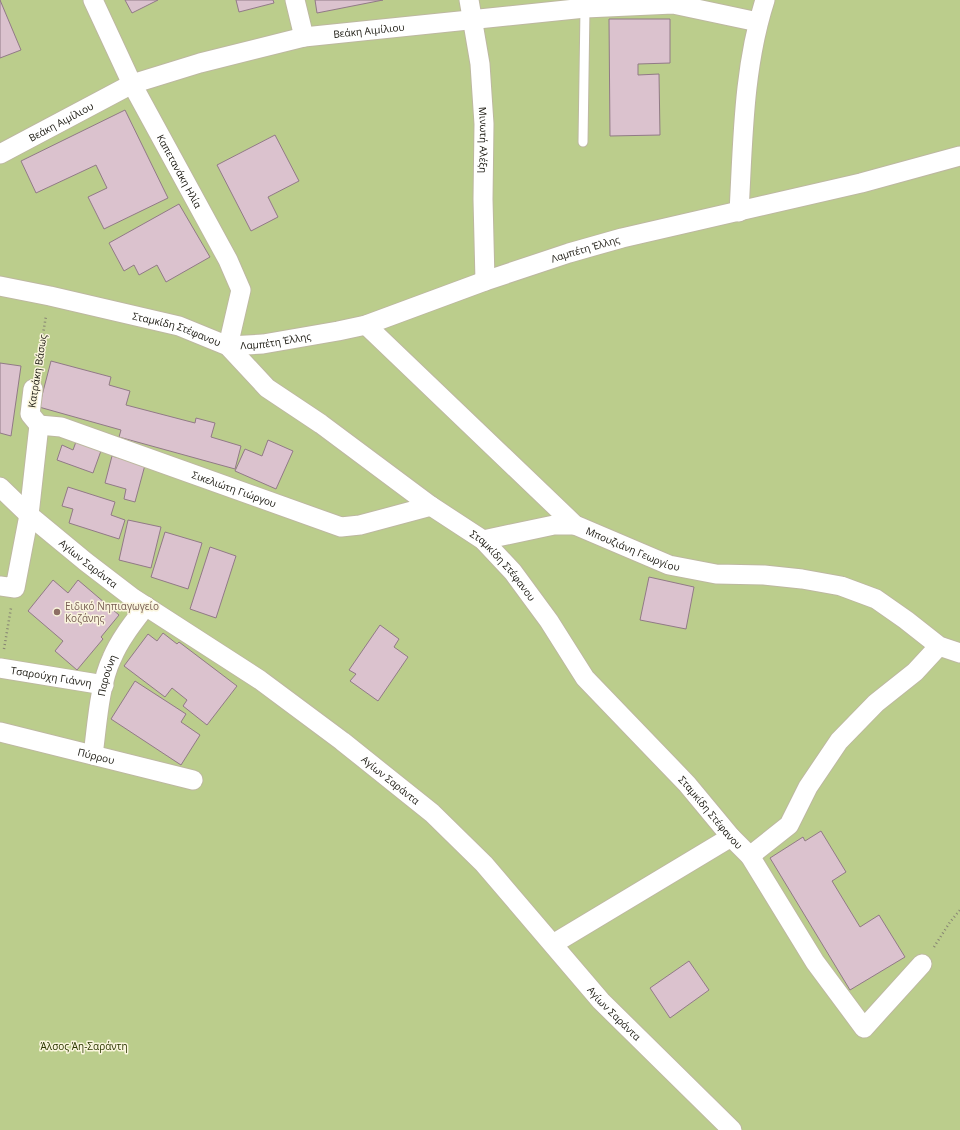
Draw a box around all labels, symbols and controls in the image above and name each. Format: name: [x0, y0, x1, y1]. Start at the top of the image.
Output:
street label: Βεάκη Αιμίλιου: [333, 20, 405, 41]
street label: Βεάκη Αιμίλιου: [26, 99, 96, 145]
street label: Μινωτή Αλέξη: [476, 106, 491, 173]
street label: Καπετανάκη Ηλία: [154, 132, 205, 211]
street label: Λαμπέτη Έλλης: [549, 232, 621, 266]
street label: Σταμκίδη Στέφανου: [131, 308, 223, 349]
street label: Λαμπέτη Έλλης: [240, 329, 312, 352]
street label: Κατράκη Βάσως: [24, 333, 50, 409]
street label: Σικελιώτη Γιώργου: [190, 467, 278, 510]
street label: Μπουζιάνη Γεωργίου: [584, 523, 681, 574]
street label: Σταμκίδη Στέφανου: [467, 526, 539, 604]
street label: Αγίων Σαράντα: [56, 536, 121, 591]
place label: Ειδικό Νηπιαγωγείο Κοζάνης: [65, 599, 159, 625]
marker: Ειδικό Νηπιαγωγείο Κοζάνης: [52, 607, 62, 617]
street label: Παρούνη: [94, 652, 120, 697]
street label: Τσαρούχη Γιάννη: [10, 663, 93, 690]
street label: Πύρρου: [76, 745, 116, 767]
street label: Αγίων Σαράντα: [359, 752, 423, 807]
street label: Σταμκίδη Στέφανου: [676, 773, 746, 852]
street label: Αγίων Σαράντα: [584, 983, 644, 1043]
park label: Άλσος Άη-Σαράντη: [40, 1039, 128, 1053]

